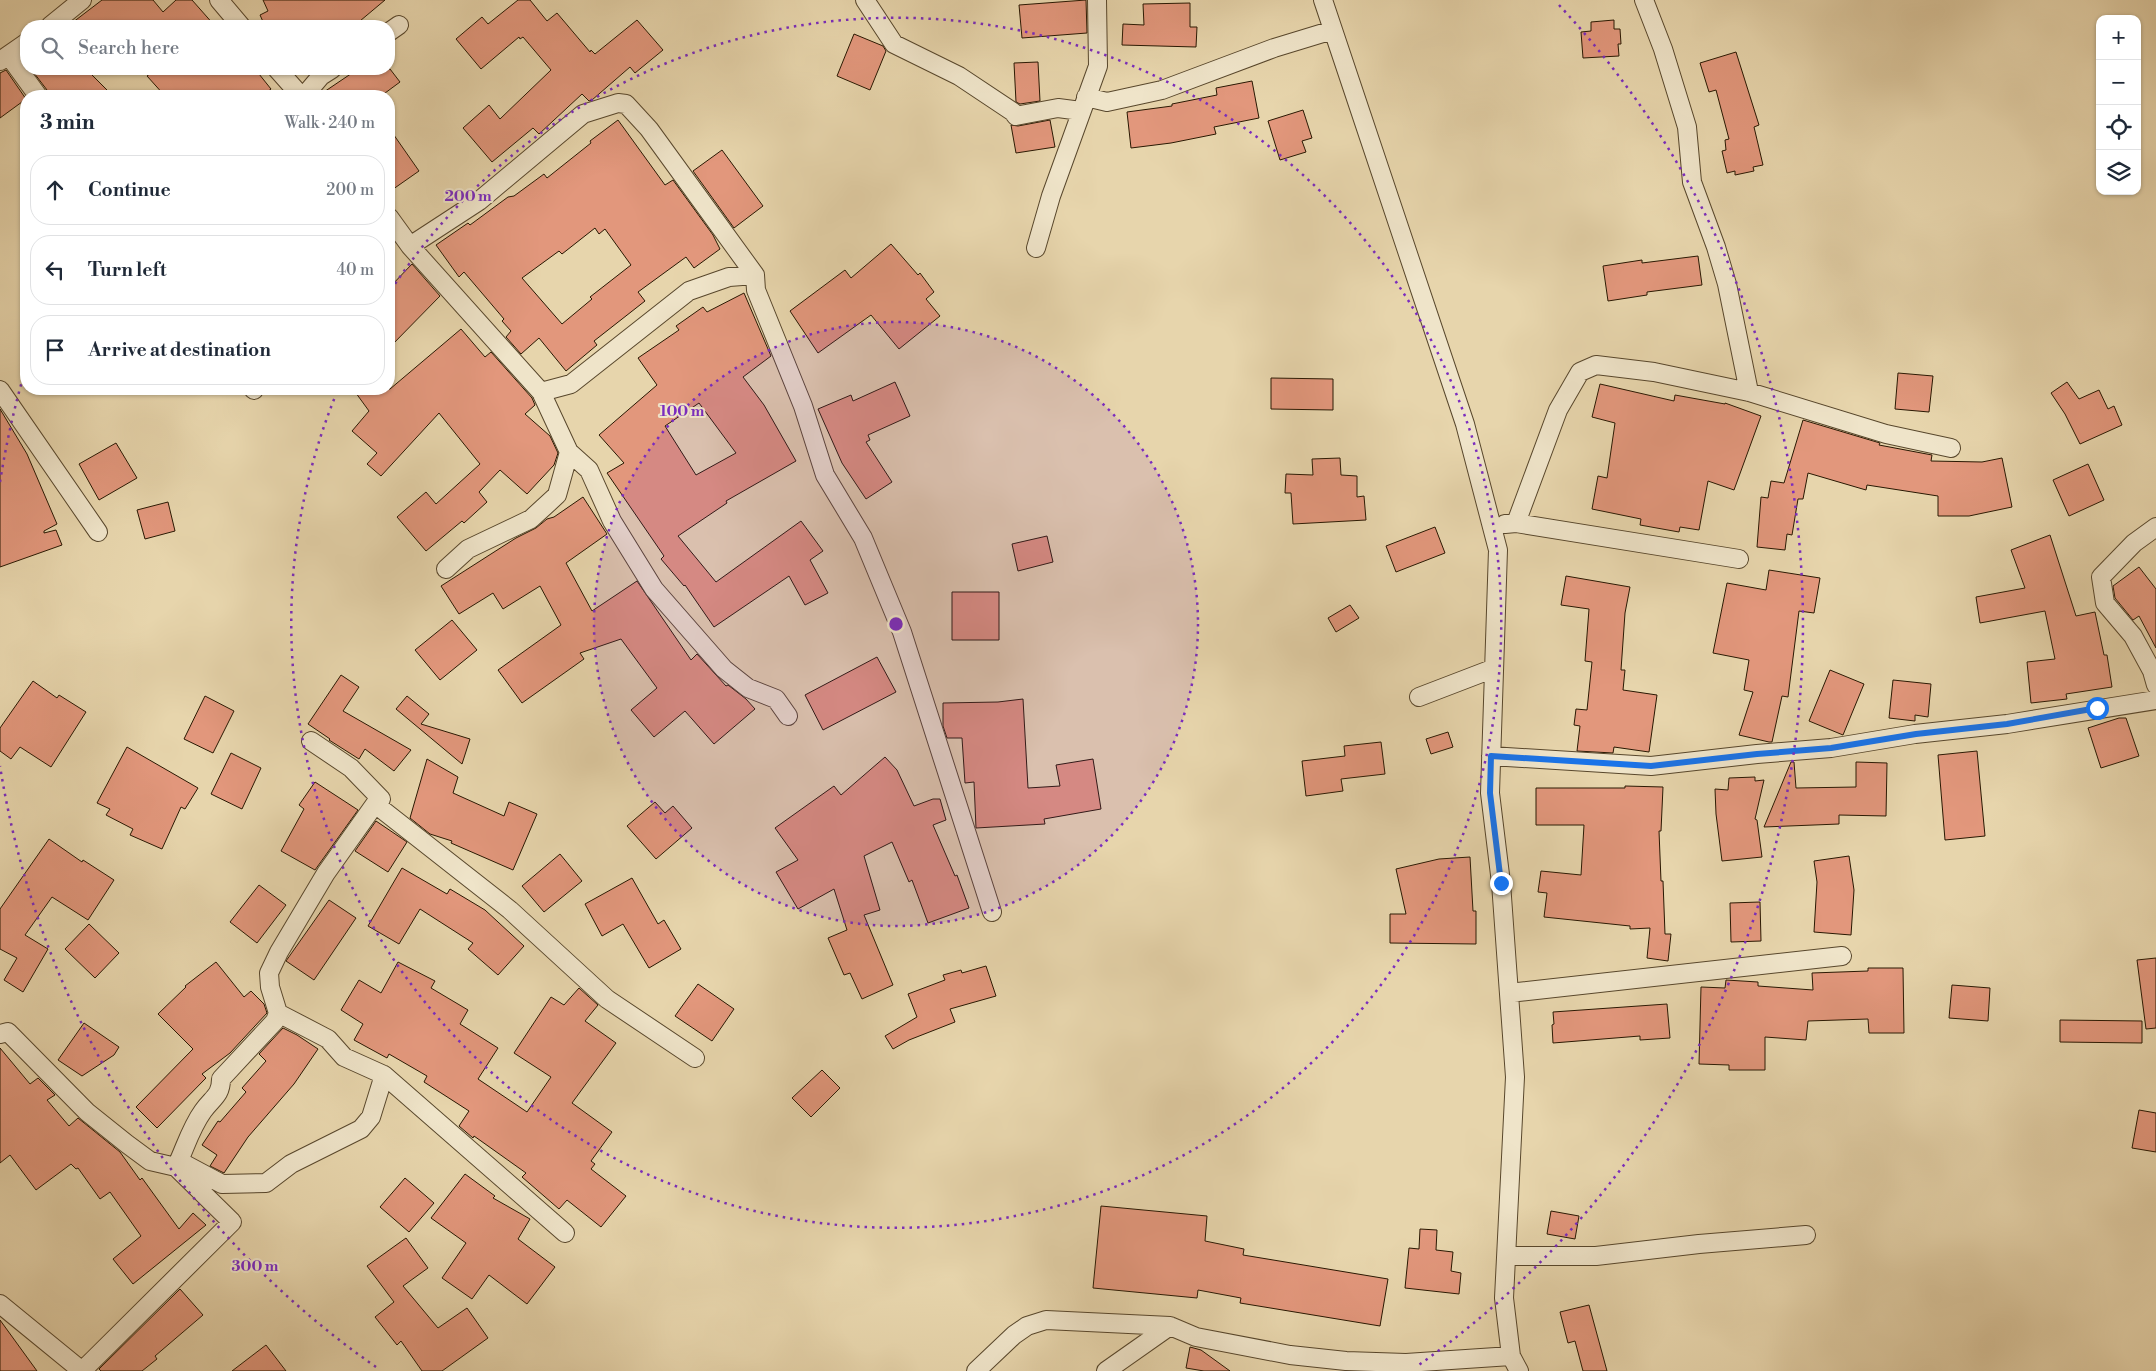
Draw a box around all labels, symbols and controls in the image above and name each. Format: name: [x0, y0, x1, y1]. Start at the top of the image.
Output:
map controls: [2096, 15, 2141, 195]
button: +: [2096, 15, 2141, 60]
search box: [20, 20, 395, 75]
icon: search: [38, 34, 66, 62]
text: Search here: [78, 36, 179, 60]
button: −: [2096, 60, 2141, 105]
button: locate: [2096, 105, 2141, 150]
text: 3 min: [40, 110, 95, 136]
text: Walk · 240 m: [284, 113, 375, 133]
button: layers: [2096, 150, 2141, 195]
icon: ahead: [41, 176, 69, 204]
text: Continue: [88, 178, 171, 202]
text: 200 m: [326, 180, 374, 200]
text: 200 m: [444, 187, 492, 206]
icon: left: [41, 256, 69, 284]
text: Turn left: [88, 258, 167, 282]
text: 40 m: [337, 260, 374, 280]
icon: arrive: [41, 336, 69, 364]
text: Arrive at destination: [88, 338, 271, 362]
text: 100 m: [660, 402, 705, 421]
centre of rings: [887, 615, 905, 633]
route start: [2086, 697, 2109, 720]
route end: [1490, 872, 1513, 895]
text: 300 m: [232, 1257, 279, 1276]

